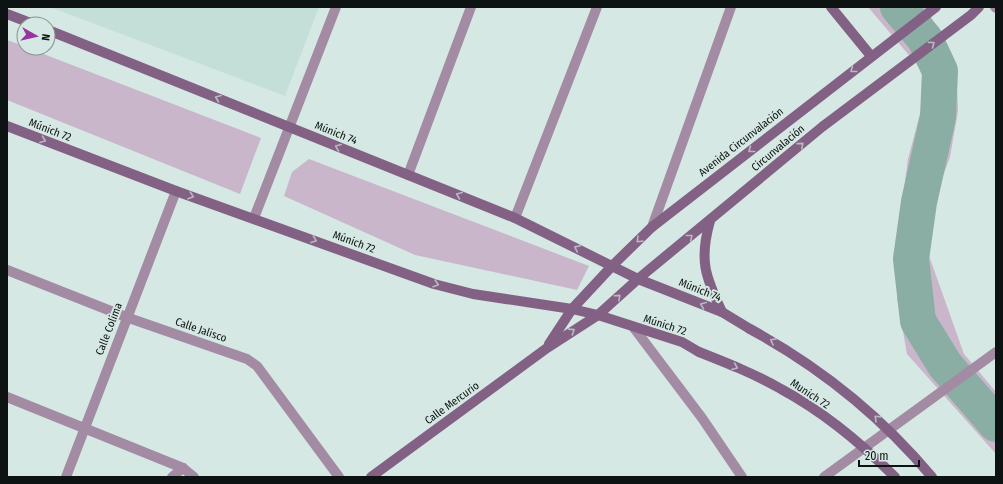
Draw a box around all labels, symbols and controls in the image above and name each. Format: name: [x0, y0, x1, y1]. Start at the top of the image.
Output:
north arrow: [16, 16, 56, 56]
text: N: [39, 33, 52, 41]
one-way arrow: [928, 42, 935, 49]
one-way arrow: [851, 65, 858, 72]
one-way arrow: [214, 95, 222, 103]
street label: Avenida Circunvalación: [696, 105, 786, 179]
street label: Múnich 72: [27, 116, 73, 144]
street label: Múnich 74: [313, 119, 360, 148]
street label: Circunvalación: [749, 122, 807, 174]
one-way arrow: [40, 135, 47, 143]
one-way arrow: [796, 142, 803, 149]
one-way arrow: [335, 143, 342, 151]
one-way arrow: [748, 145, 755, 152]
one-way arrow: [187, 191, 194, 200]
one-way arrow: [455, 192, 462, 200]
street label: Múnich 72: [331, 228, 377, 256]
one-way arrow: [685, 234, 693, 241]
one-way arrow: [310, 235, 317, 243]
one-way arrow: [636, 235, 644, 243]
one-way arrow: [574, 245, 582, 253]
street label: Múnich 74: [677, 276, 724, 305]
one-way arrow: [432, 279, 439, 288]
one-way arrow: [613, 294, 621, 301]
street label: Calle Colima: [93, 301, 125, 357]
one-way arrow: [699, 301, 706, 309]
street label: Múnich 72: [642, 312, 688, 338]
street label: Calle Jalisco: [174, 315, 229, 345]
one-way arrow: [568, 328, 575, 336]
one-way arrow: [770, 338, 777, 346]
one-way arrow: [731, 362, 739, 370]
street label: Munich 72: [788, 376, 832, 412]
street label: Calle Mercurio: [422, 379, 482, 427]
one-way arrow: [874, 415, 882, 423]
scale bar: [859, 442, 919, 468]
text: 20 m: [865, 449, 889, 463]

